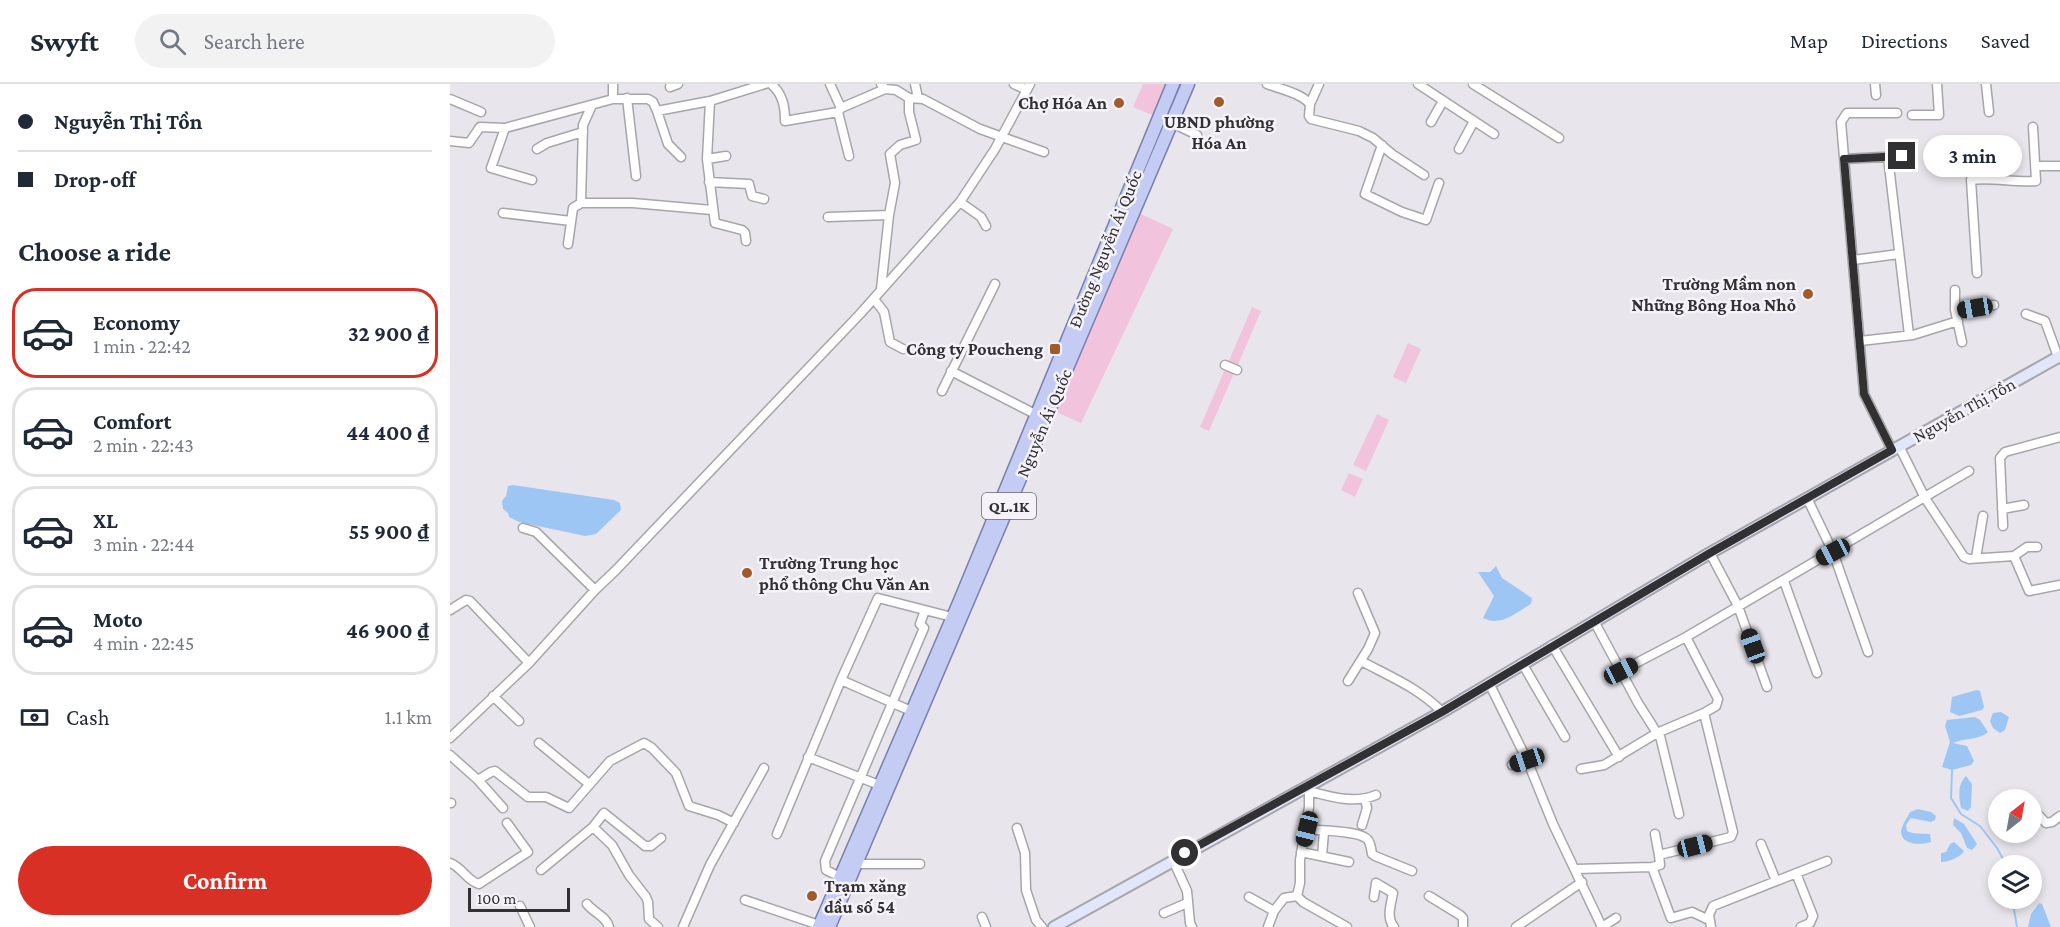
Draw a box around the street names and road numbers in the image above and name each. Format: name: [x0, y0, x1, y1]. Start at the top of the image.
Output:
street label: Đường Nguyễn Ái Quốc: [1064, 167, 1146, 330]
street label: Nguyễn Ái Quốc: [1012, 366, 1076, 480]
street label: Nguyễn Thị Tồn: [1909, 373, 2019, 446]
road number: QL.1K: [982, 493, 1036, 519]

